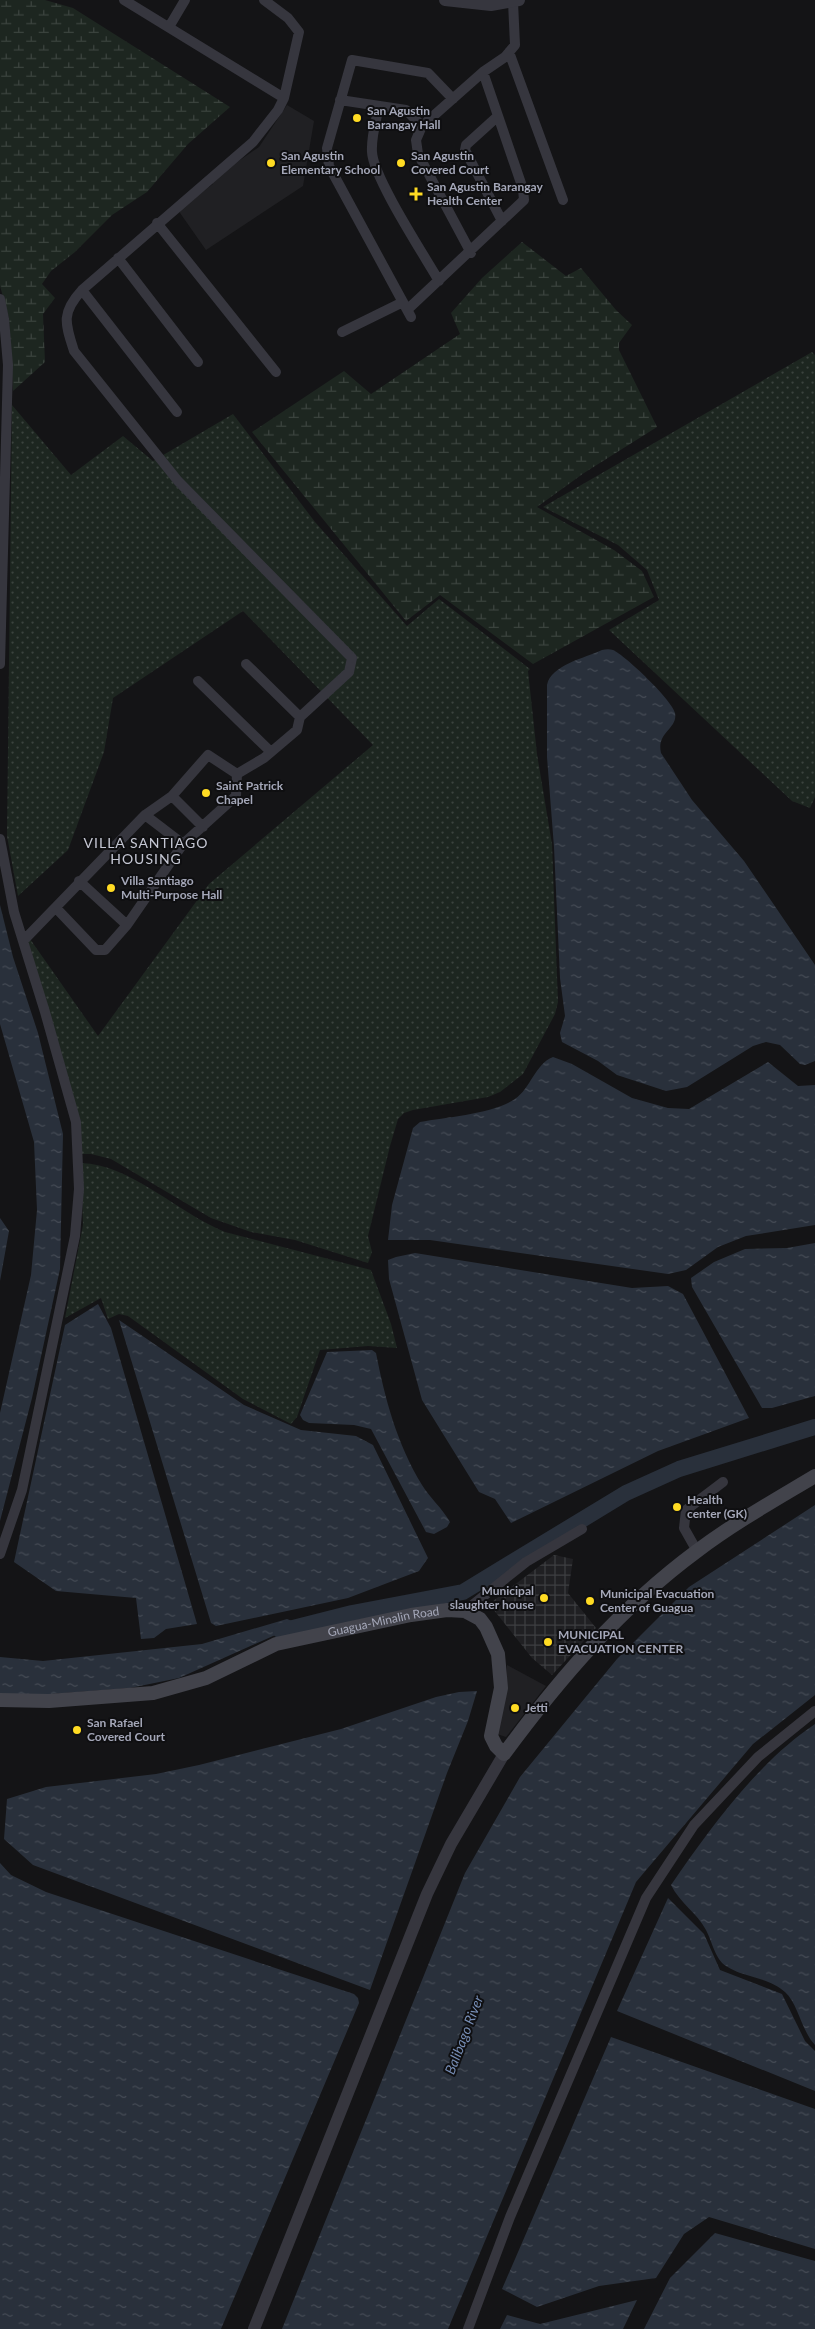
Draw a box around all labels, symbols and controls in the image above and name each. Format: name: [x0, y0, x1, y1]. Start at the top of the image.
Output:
place label: San Agustin Barangay Hall: [367, 103, 441, 132]
marker: San Agustin Barangay Hall: [351, 112, 363, 124]
place label: San Agustin Elementary School: [281, 148, 380, 177]
place label: San Agustin Covered Court: [411, 148, 489, 177]
marker: San Agustin Elementary School: [265, 157, 277, 169]
marker: San Agustin Covered Court: [395, 157, 407, 169]
place label: San Agustin Barangay Health Center: [427, 179, 543, 208]
marker: San Agustin Barangay Health Center: [409, 187, 423, 201]
place label: Saint Patrick Chapel: [216, 778, 284, 807]
marker: Saint Patrick Chapel: [200, 787, 212, 799]
district label: VILLA SANTIAGO HOUSING: [84, 834, 208, 867]
place label: Villa Santiago Multi-Purpose Hall: [120, 873, 222, 902]
marker: Villa Santiago Multi-Purpose Hall: [105, 882, 117, 894]
place label: Health center (GK): [687, 1492, 747, 1521]
marker: Health center (GK): [671, 1501, 683, 1513]
place label: Municipal slaughter house: [450, 1583, 535, 1612]
place label: Municipal Evacuation Center of Guagua: [600, 1586, 715, 1615]
marker: Municipal slaughter house: [538, 1592, 550, 1604]
marker: Municipal Evacuation Center of Guagua: [584, 1595, 596, 1607]
street label: Guagua-Minalin Road: [326, 1603, 440, 1640]
place label: MUNICIPAL EVACUATION CENTER: [558, 1627, 684, 1656]
marker: MUNICIPAL EVACUATION CENTER: [542, 1636, 554, 1648]
place label: Jetti: [525, 1700, 548, 1715]
marker: Jetti: [509, 1702, 521, 1714]
place label: San Rafael Covered Court: [87, 1715, 165, 1744]
marker: San Rafael Covered Court: [71, 1724, 83, 1736]
water label: Balibago River: [441, 1993, 486, 2077]

